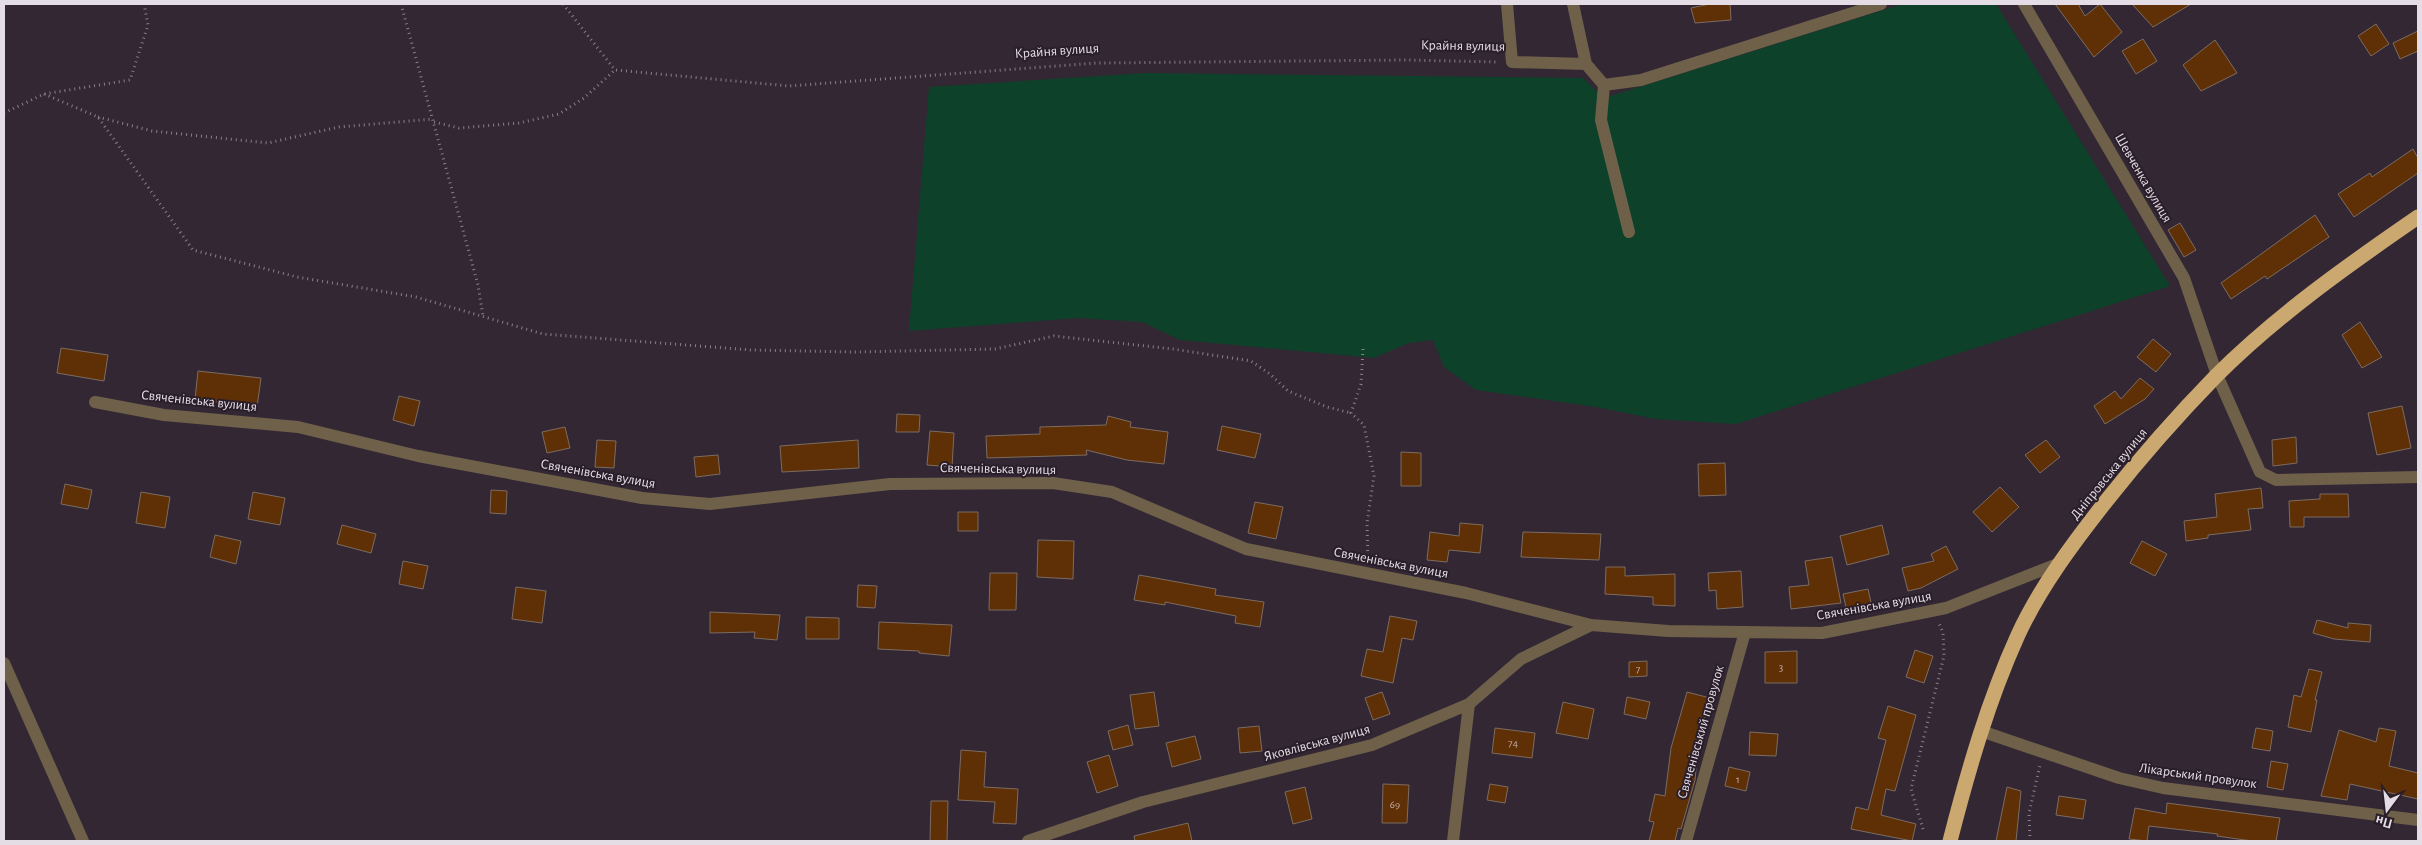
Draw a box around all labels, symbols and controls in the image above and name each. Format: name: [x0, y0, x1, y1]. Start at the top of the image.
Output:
street label: Крайня вулиця: [1421, 38, 1505, 54]
street label: Крайня вулиця: [1014, 41, 1100, 61]
street label: Шевченка вулиця: [2112, 131, 2174, 225]
street label: Свяченівська вулиця: [140, 388, 258, 414]
street label: Дніпровська вулиця: [2068, 426, 2150, 522]
street label: Свяченівська вулиця: [539, 457, 657, 491]
street label: Свяченівська вулиця: [940, 461, 1056, 477]
street label: Свяченівська вулиця: [1333, 545, 1449, 581]
street label: Свяченівська вулиця: [1815, 589, 1933, 623]
house number: 3: [1779, 662, 1784, 673]
street label: Свяченівський провулок: [1675, 663, 1727, 800]
house number: 7: [1636, 664, 1641, 675]
street label: Яковлівська вулиця: [1262, 722, 1372, 764]
house number: 74: [1508, 738, 1518, 749]
street label: Лікарський провулок: [2138, 761, 2258, 791]
house number: 1: [1736, 774, 1740, 785]
north arrow: [2362, 785, 2412, 835]
house number: 69: [1390, 799, 1400, 810]
text: Пн: [2374, 813, 2394, 831]

